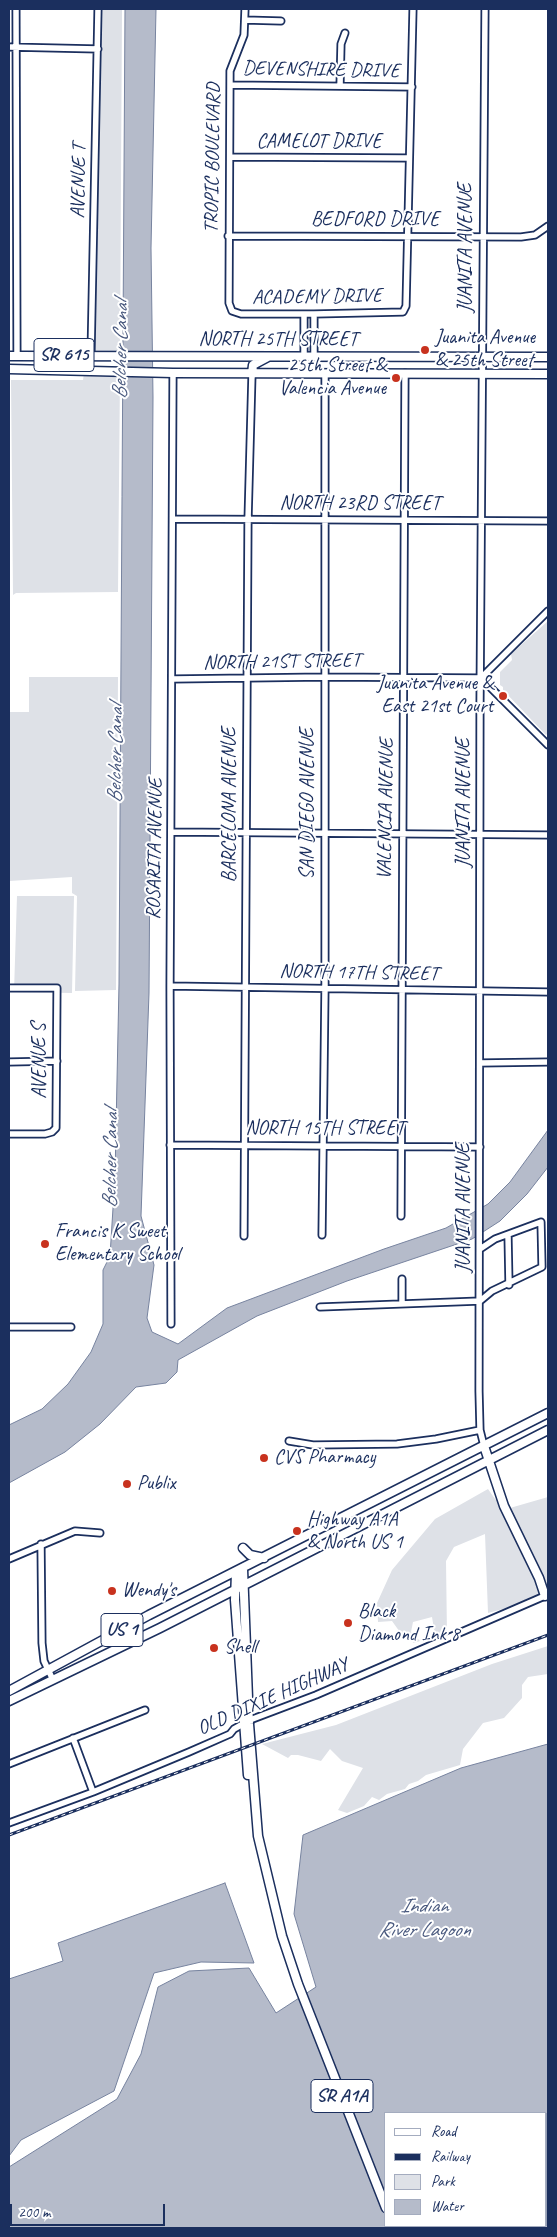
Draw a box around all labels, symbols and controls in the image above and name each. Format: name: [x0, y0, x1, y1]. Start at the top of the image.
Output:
street label: DEVENSHIRE DRIVE: [242, 57, 400, 83]
street label: TROPIC BOULEVARD: [200, 83, 226, 233]
street label: CAMELOT DRIVE: [257, 130, 381, 154]
street label: AVENUE T: [66, 143, 92, 219]
street label: JUANITA AVENUE: [454, 183, 478, 313]
street label: BEDFORD DRIVE: [311, 208, 439, 232]
street label: ACADEMY DRIVE: [252, 284, 382, 310]
water label: Belcher Canal: [108, 301, 134, 399]
place label: Juanita Avenue & 25th Street: [435, 326, 535, 373]
street label: NORTH 25TH STREET: [198, 328, 358, 352]
road number: SR 615: [34, 338, 94, 372]
marker: Juanita Avenue & 25th Street: [419, 344, 431, 356]
place label: 25th Street & Valencia Avenue: [279, 354, 386, 401]
marker: 25th Street & Valencia Avenue: [390, 372, 402, 384]
street label: NORTH 23RD STREET: [280, 492, 440, 516]
street label: NORTH 21ST STREET: [203, 649, 361, 675]
place label: Juanita Avenue & East 21st Court: [377, 672, 493, 719]
marker: Juanita Avenue & East 21st Court: [497, 690, 509, 702]
water label: Belcher Canal: [103, 705, 129, 803]
street label: BARCELONA AVENUE: [218, 727, 242, 883]
street label: SAN DIEGO AVENUE: [296, 728, 320, 880]
street label: VALENCIA AVENUE: [373, 738, 399, 880]
street label: JUANITA AVENUE: [452, 738, 476, 868]
street label: ROSARITA AVENUE: [142, 778, 168, 920]
street label: NORTH 17TH STREET: [279, 960, 439, 986]
street label: AVENUE S: [28, 1023, 52, 1099]
water label: Belcher Canal: [98, 1110, 124, 1208]
street label: NORTH 15TH STREET: [245, 1117, 405, 1141]
street label: JUANITA AVENUE: [452, 1143, 476, 1273]
place label: Francis K Sweet Elementary School: [55, 1220, 180, 1267]
marker: Francis K Sweet Elementary School: [39, 1238, 51, 1250]
place label: CVS Pharmacy: [274, 1446, 375, 1470]
marker: CVS Pharmacy: [258, 1452, 270, 1464]
place label: Publix: [137, 1472, 176, 1496]
marker: Publix: [121, 1478, 133, 1490]
place label: Highway A1A & North US 1: [307, 1508, 403, 1555]
marker: Highway A1A & North US 1: [291, 1525, 303, 1537]
place label: Wendy's: [122, 1579, 176, 1603]
marker: Wendy's: [106, 1585, 118, 1597]
place label: Black Diamond Ink 8: [358, 1600, 460, 1647]
road number: US 1: [101, 1614, 143, 1646]
marker: Black Diamond Ink 8: [342, 1617, 354, 1629]
place label: Shell: [224, 1636, 257, 1660]
marker: Shell: [208, 1642, 220, 1654]
street label: OLD DIXIE HIGHWAY: [194, 1653, 352, 1741]
water label: Indian River Lagoon: [378, 1893, 470, 1943]
road number: SR A1A: [311, 2080, 373, 2112]
legend: [384, 2112, 547, 2227]
text: Road: [431, 2122, 456, 2141]
text: Railway: [431, 2147, 470, 2166]
text: Park: [431, 2172, 455, 2191]
scale bar: [12, 2194, 168, 2226]
text: Water: [431, 2197, 464, 2216]
text: 200 m: [18, 2203, 50, 2222]

